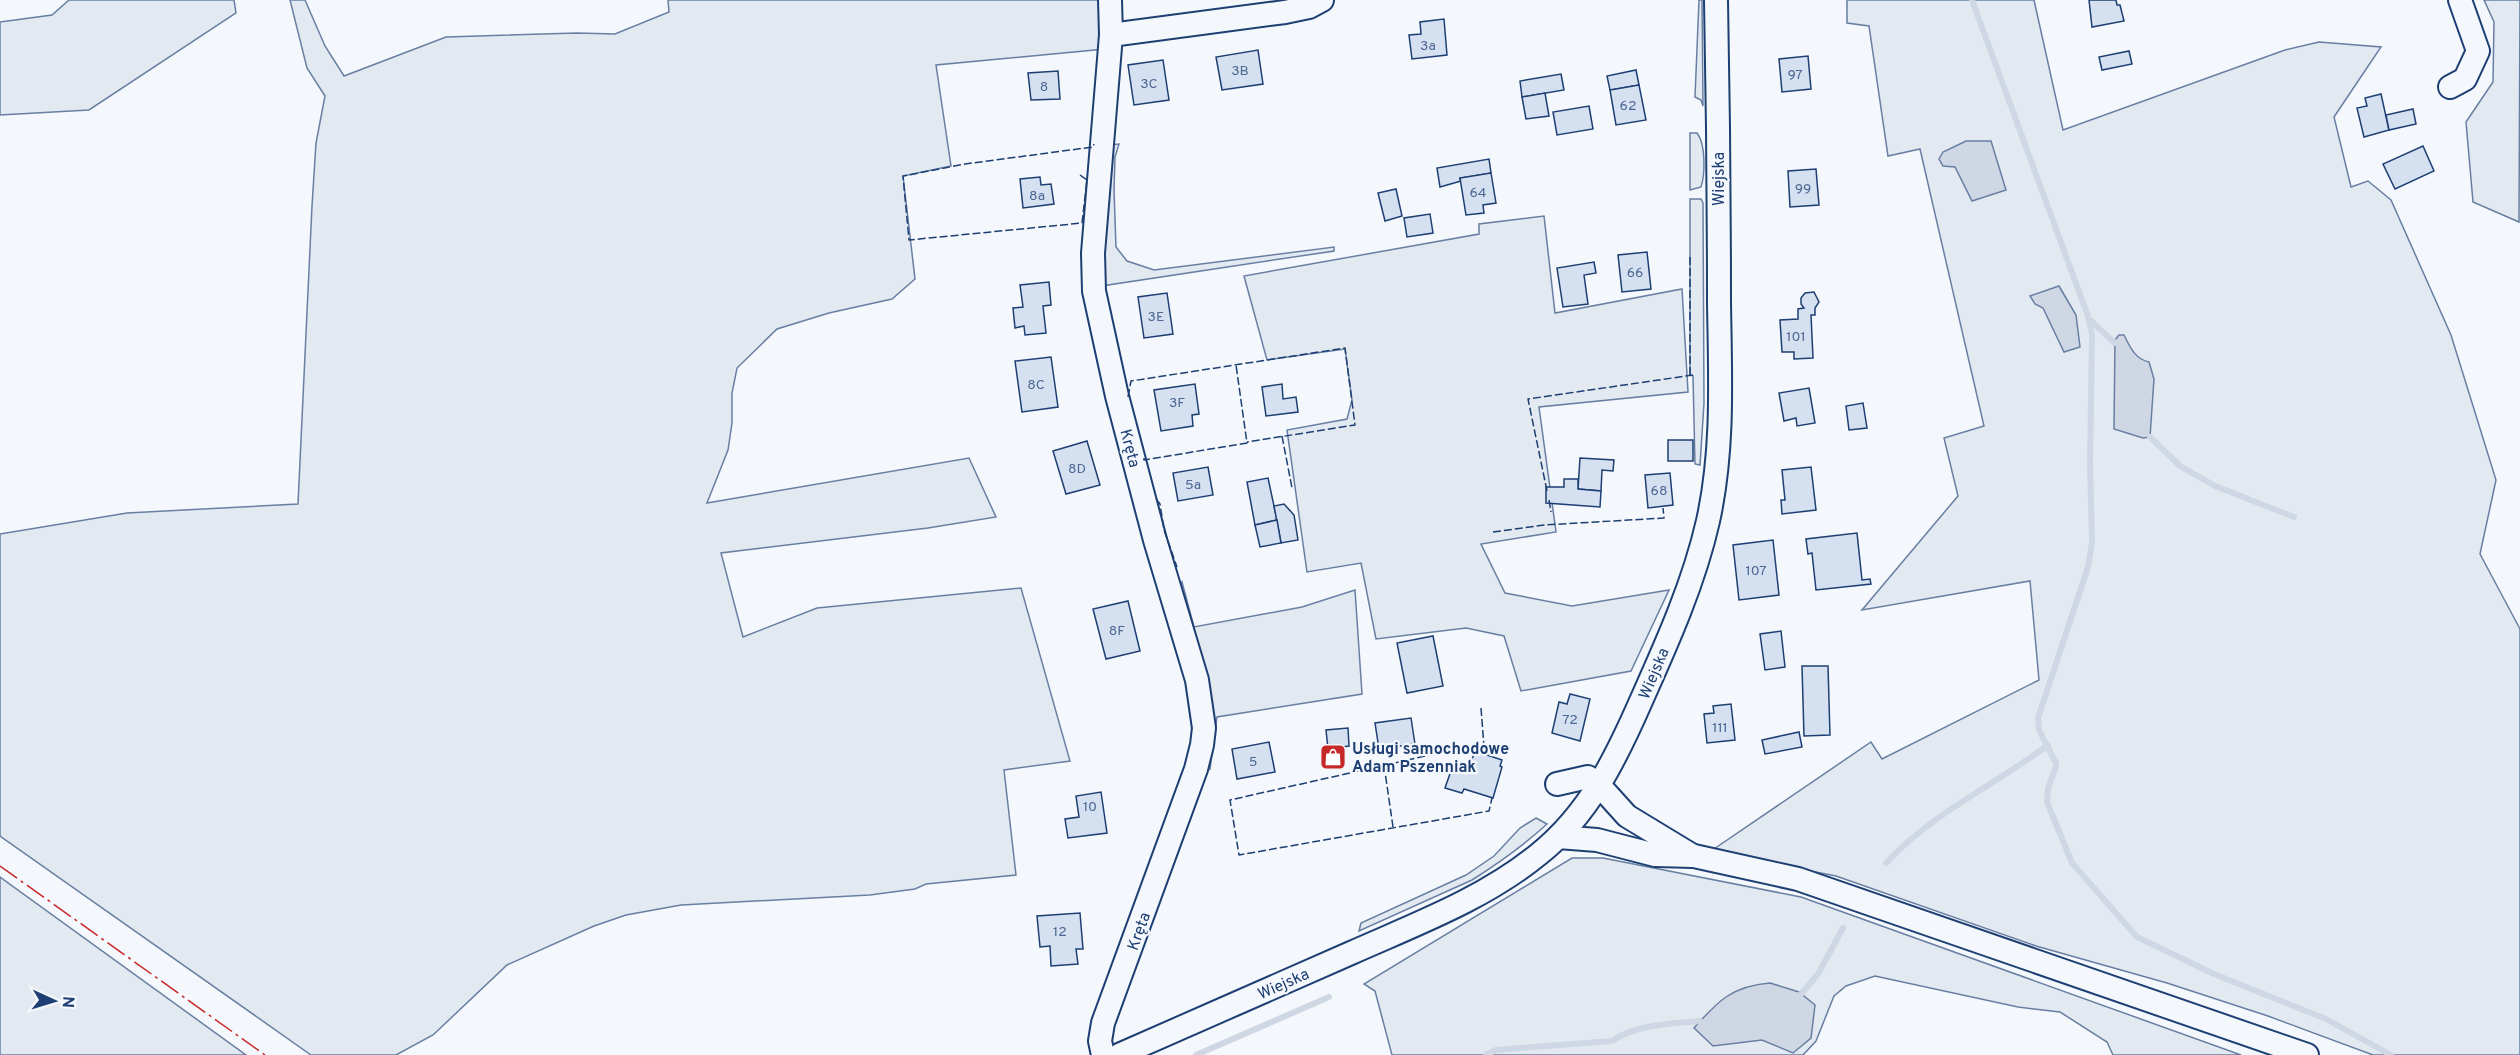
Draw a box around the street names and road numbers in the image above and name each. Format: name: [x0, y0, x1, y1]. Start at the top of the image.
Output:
street label: Wiejska: [1710, 152, 1730, 206]
street label: Kręta: [1114, 427, 1144, 470]
street label: Wiejska: [1635, 645, 1675, 703]
street label: Kręta: [1124, 910, 1156, 953]
street label: Wiejska: [1255, 965, 1313, 1005]

